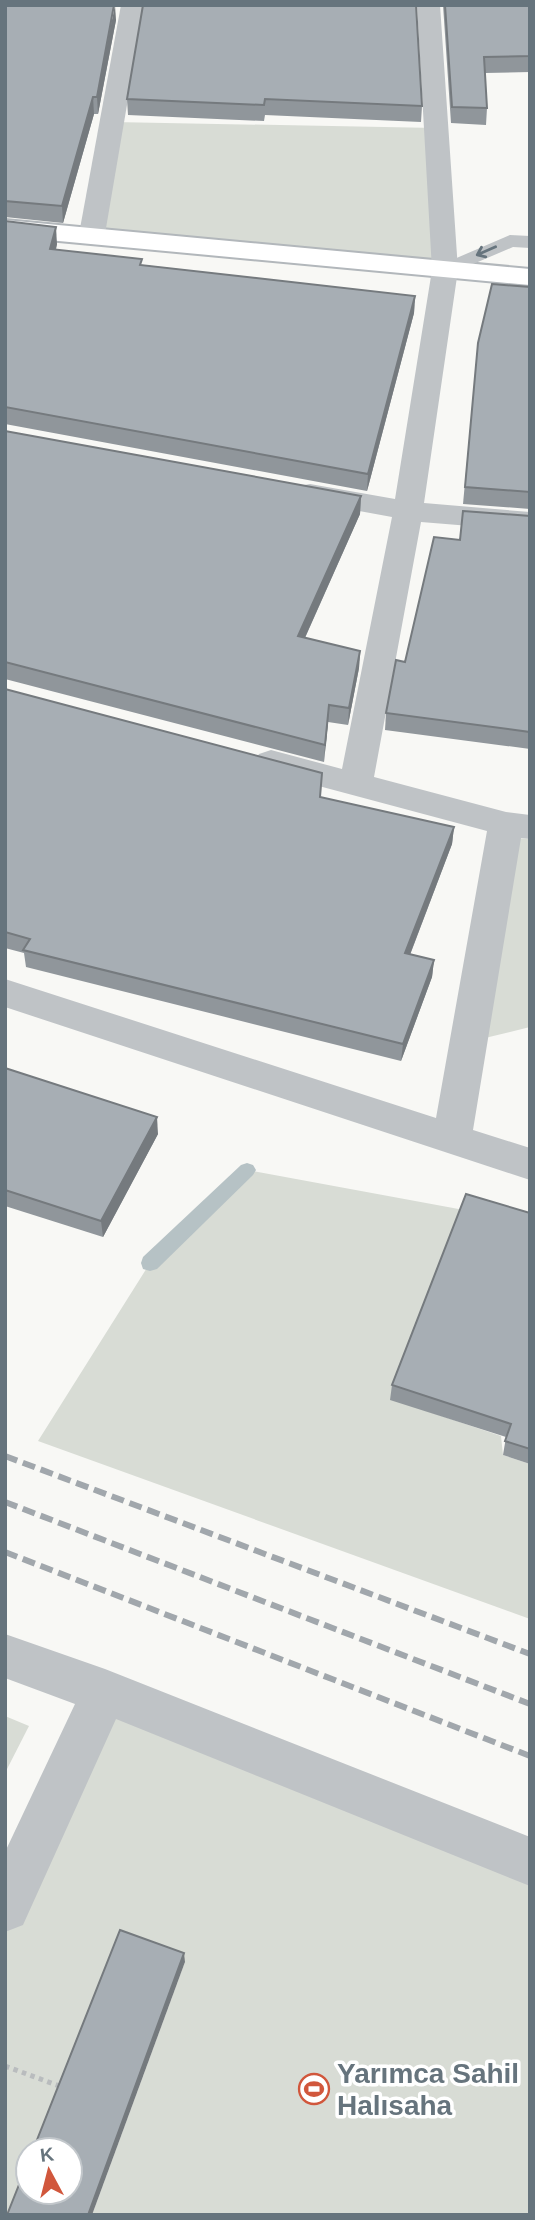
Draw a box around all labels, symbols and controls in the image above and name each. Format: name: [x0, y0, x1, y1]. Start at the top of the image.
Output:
one-way arrow: [476, 245, 497, 258]
place label: Yarımca Sahil Halısaha: [337, 2058, 519, 2121]
sports icon: Yarımca Sahil Halısaha: [297, 2072, 331, 2106]
north arrow: [14, 2136, 84, 2206]
text: K: [39, 2143, 55, 2166]

